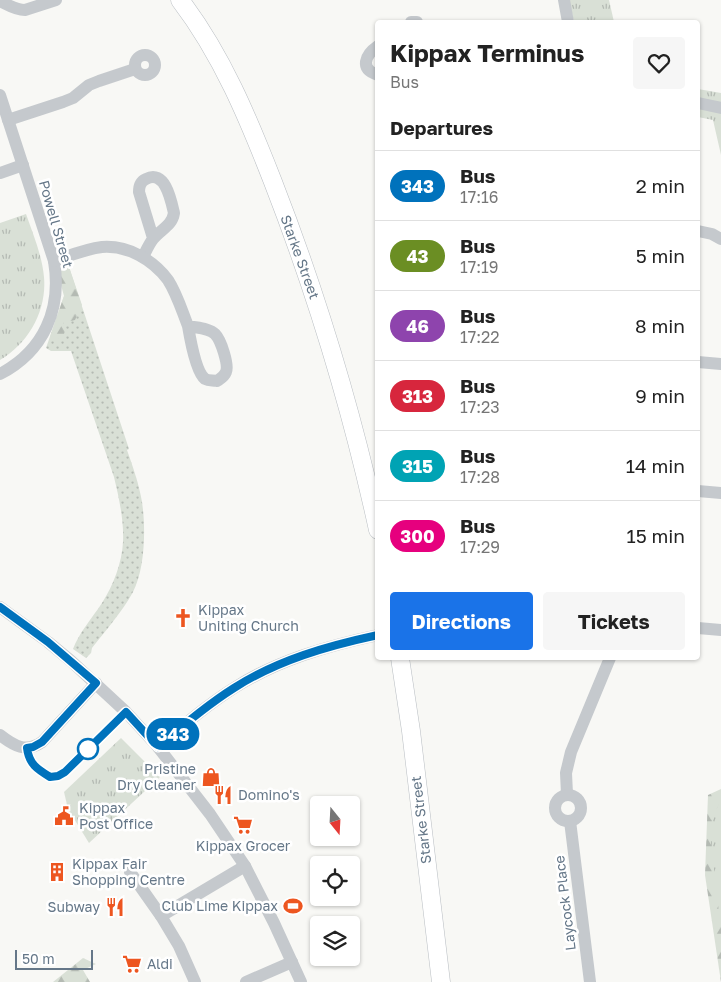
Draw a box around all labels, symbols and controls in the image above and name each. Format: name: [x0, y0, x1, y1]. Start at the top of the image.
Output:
button: heart: [633, 37, 685, 89]
text: Kippax Terminus: [390, 38, 584, 67]
text: Bus: [390, 72, 419, 92]
text: Departures: [390, 116, 493, 139]
text: Bus: [460, 164, 495, 187]
text: 2 min: [636, 174, 685, 197]
text: 343: [401, 175, 434, 197]
street label: Powell Street: [36, 178, 77, 270]
text: 17:16: [460, 187, 498, 207]
street label: Starke Street: [277, 212, 324, 301]
text: Bus: [460, 234, 495, 257]
text: 5 min: [636, 244, 685, 267]
text: 43: [406, 245, 429, 267]
text: 17:19: [460, 257, 498, 277]
text: Bus: [460, 304, 495, 327]
text: 8 min: [635, 314, 685, 337]
text: 46: [406, 315, 429, 337]
text: 17:22: [460, 327, 500, 347]
text: Bus: [460, 374, 495, 397]
text: 9 min: [635, 384, 685, 407]
text: 313: [402, 385, 433, 407]
text: 17:23: [460, 397, 500, 417]
text: Bus: [460, 444, 495, 467]
text: 14 min: [626, 454, 685, 477]
text: 315: [402, 455, 433, 477]
text: 17:28: [460, 467, 500, 487]
text: Bus: [460, 514, 495, 537]
text: 15 min: [626, 524, 685, 547]
text: 300: [400, 525, 435, 547]
text: 17:29: [460, 537, 500, 557]
button: Directions: [390, 592, 533, 650]
button: Tickets: [543, 592, 685, 650]
place label: Kippax Uniting Church: [198, 601, 299, 634]
church icon: Kippax Uniting Church: [172, 607, 194, 629]
line badge: 343: [144, 718, 202, 750]
text: 343: [156, 723, 190, 745]
unlabelled marker: [77, 738, 99, 760]
place label: Pristine Dry Cleaner: [117, 760, 197, 793]
shop icon: Pristine Dry Cleaner: [200, 766, 222, 788]
street label: Starke Street: [407, 775, 434, 865]
restaurant icon: Domino's: [212, 784, 234, 806]
place label: Domino's: [238, 786, 300, 803]
north arrow: [310, 796, 360, 846]
map controls: [310, 796, 360, 966]
place label: Kippax Post Office: [79, 799, 153, 832]
public building icon: Kippax Post Office: [53, 805, 75, 827]
supermarket icon: Kippax Grocer: [232, 814, 254, 836]
place label: Kippax Grocer: [196, 837, 291, 854]
place label: Kippax Fair Shopping Centre: [72, 855, 185, 888]
street label: Laycock Place: [550, 855, 579, 952]
button: locate: [310, 856, 360, 906]
building icon: Kippax Fair Shopping Centre: [46, 861, 68, 883]
sports icon: Club Lime Kippax: [282, 895, 304, 917]
restaurant icon: Subway: [104, 896, 126, 918]
place label: Club Lime Kippax: [161, 897, 278, 914]
place label: Subway: [48, 898, 100, 915]
button: layers: [310, 916, 360, 966]
scale bar: [15, 947, 92, 970]
text: 50 m: [22, 950, 55, 967]
supermarket icon: Aldi: [121, 953, 143, 975]
place label: Aldi: [147, 955, 173, 972]

